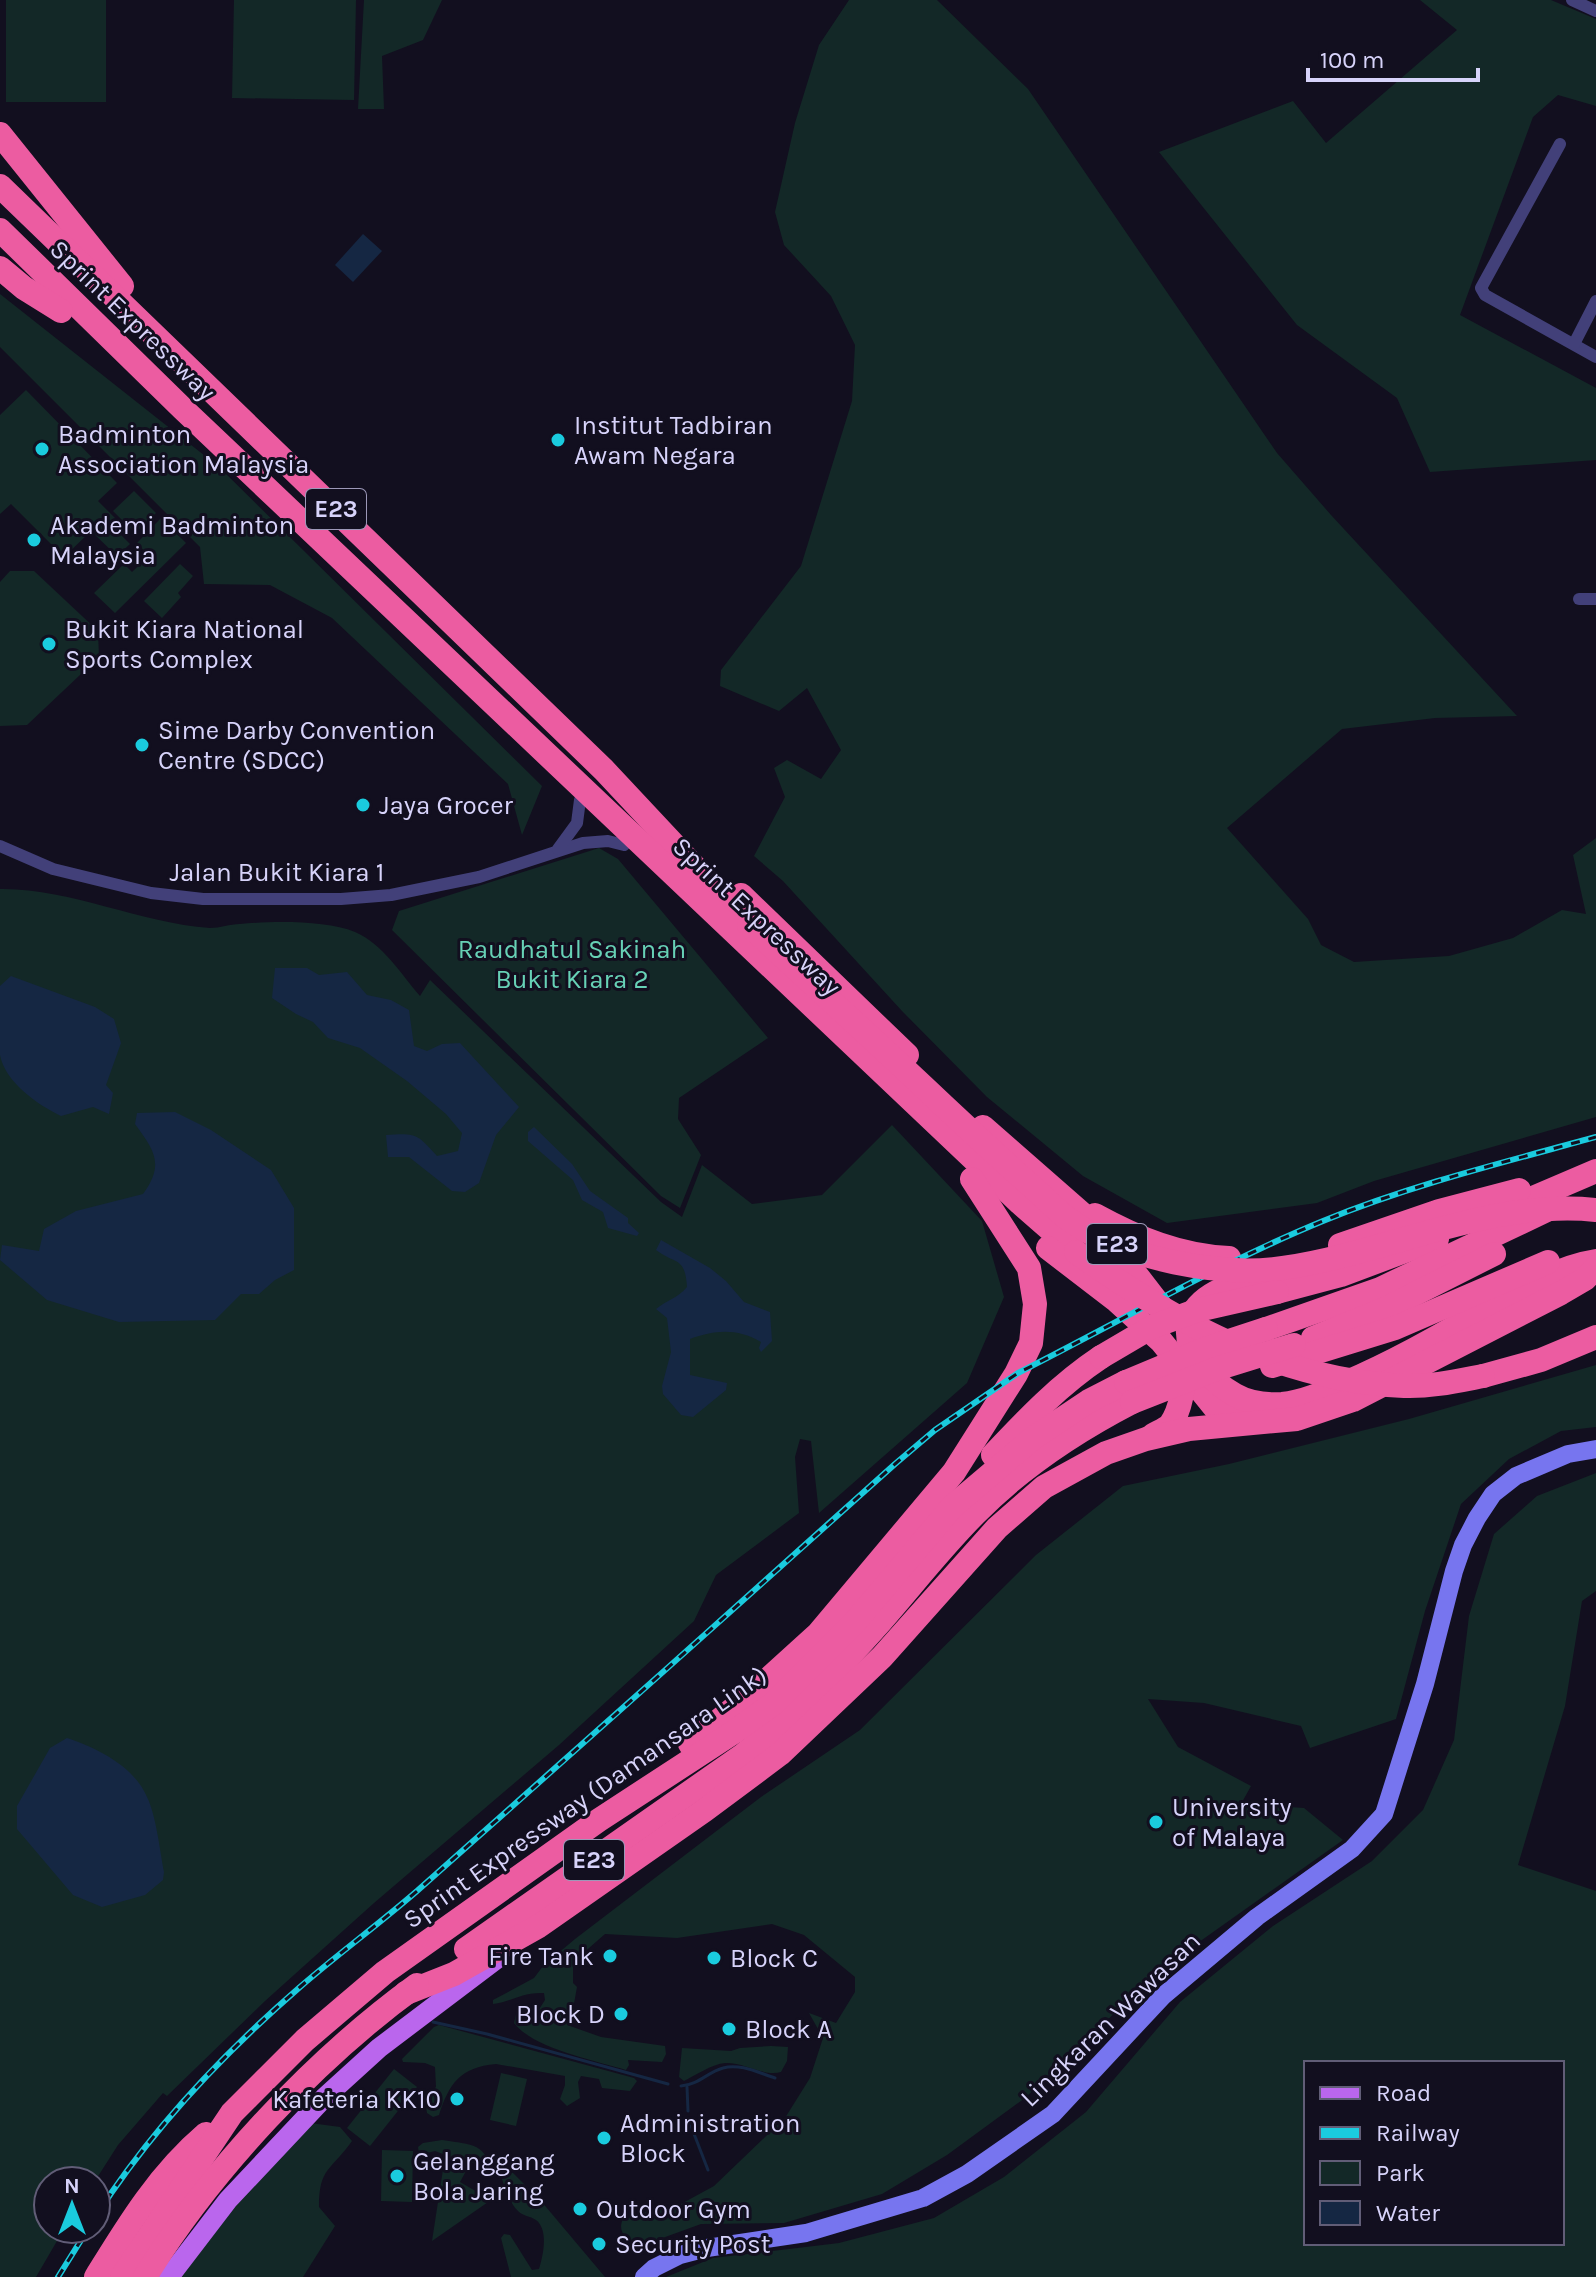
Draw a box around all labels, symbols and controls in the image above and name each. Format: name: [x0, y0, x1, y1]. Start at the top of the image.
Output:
scale bar: [1308, 32, 1478, 82]
text: 100 m: [1320, 46, 1385, 74]
street label: Sprint Expressway: [43, 233, 222, 407]
place label: Institut Tadbiran Awam Negara: [574, 410, 773, 471]
place label: Badminton Association Malaysia: [58, 419, 309, 480]
marker: Institut Tadbiran Awam Negara: [549, 431, 567, 449]
marker: Badminton Association Malaysia: [33, 440, 51, 458]
road number: E23: [306, 489, 366, 529]
place label: Akademi Badminton Malaysia: [50, 510, 294, 571]
marker: Akademi Badminton Malaysia: [25, 531, 43, 549]
place label: Bukit Kiara National Sports Complex: [65, 614, 304, 675]
marker: Bukit Kiara National Sports Complex: [40, 635, 58, 653]
place label: Sime Darby Convention Centre (SDCC): [158, 715, 435, 776]
marker: Sime Darby Convention Centre (SDCC): [133, 736, 151, 754]
place label: Jaya Grocer: [379, 790, 514, 821]
marker: Jaya Grocer: [354, 796, 372, 814]
street label: Sprint Expressway: [666, 831, 847, 1002]
street label: Jalan Bukit Kiara 1: [170, 857, 384, 888]
park label: Raudhatul Sakinah Bukit Kiara 2: [458, 934, 686, 995]
road number: E23: [1087, 1224, 1147, 1264]
street label: Sprint Expressway (Damansara Link): [398, 1659, 773, 1935]
place label: University of Malaya: [1172, 1792, 1292, 1853]
marker: University of Malaya: [1147, 1813, 1165, 1831]
road number: E23: [564, 1840, 624, 1880]
street label: Lingkaran Wawasan: [1014, 1925, 1207, 2113]
place label: Fire Tank: [488, 1941, 594, 1972]
place label: Block C: [730, 1943, 818, 1974]
marker: Fire Tank: [601, 1947, 619, 1965]
marker: Block C: [705, 1949, 723, 1967]
place label: Block D: [516, 1999, 605, 2030]
marker: Block D: [612, 2005, 630, 2023]
place label: Block A: [745, 2014, 832, 2045]
marker: Block A: [720, 2020, 738, 2038]
legend: [1304, 2061, 1564, 2245]
text: Road: [1376, 2079, 1431, 2107]
place label: Kafeteria KK10: [272, 2084, 441, 2115]
marker: Kafeteria KK10: [448, 2090, 466, 2108]
place label: Administration Block: [620, 2108, 800, 2169]
text: Railway: [1376, 2119, 1460, 2147]
marker: Administration Block: [595, 2129, 613, 2147]
place label: Gelanggang Bola Jaring: [413, 2146, 555, 2207]
text: Park: [1376, 2159, 1425, 2187]
north arrow: [32, 2165, 112, 2245]
marker: Gelanggang Bola Jaring: [388, 2167, 406, 2185]
text: N: [64, 2173, 80, 2199]
place label: Outdoor Gym: [596, 2194, 751, 2225]
text: Water: [1376, 2199, 1440, 2227]
marker: Outdoor Gym: [571, 2200, 589, 2218]
place label: Security Post: [615, 2229, 771, 2260]
marker: Security Post: [590, 2235, 608, 2253]

